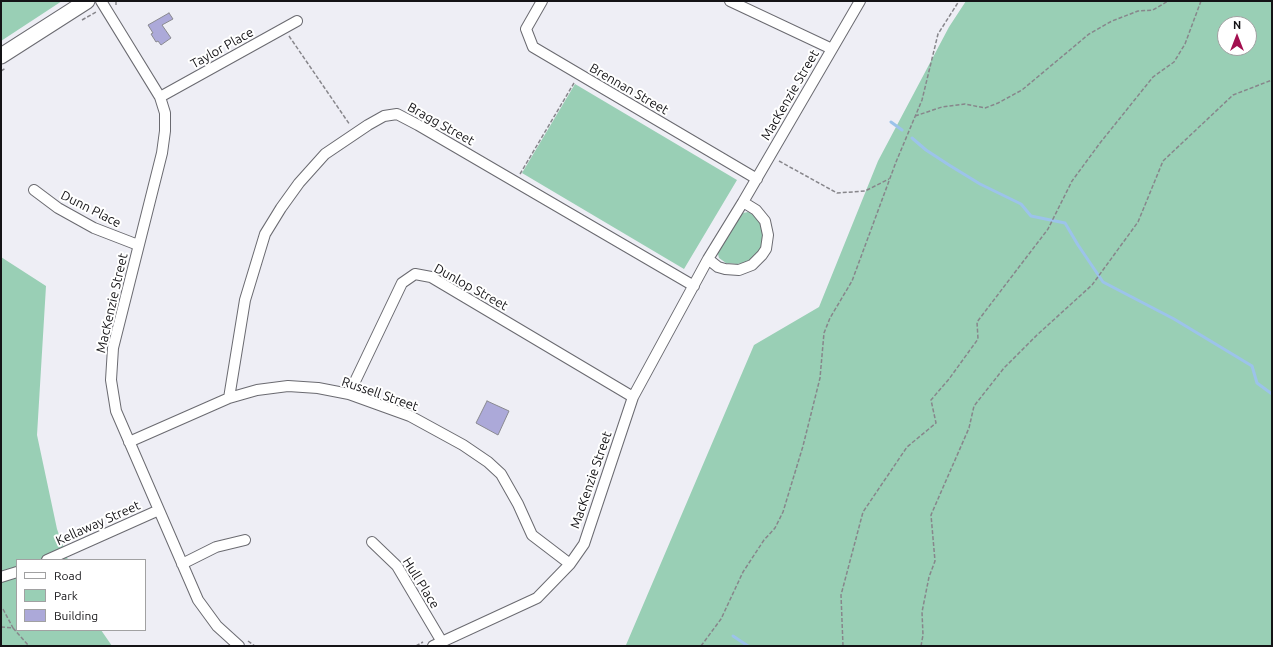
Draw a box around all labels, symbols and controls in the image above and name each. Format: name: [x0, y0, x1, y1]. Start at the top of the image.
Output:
north arrow: [1217, 16, 1257, 56]
text: N: [1233, 19, 1241, 31]
street label: Taylor Place: [188, 24, 256, 72]
street label: MacKenzie Street: [758, 47, 822, 143]
street label: Brennan Street: [587, 60, 671, 118]
street label: Bragg Street: [405, 99, 477, 149]
street label: Dunn Place: [58, 187, 124, 231]
street label: MacKenzie Street: [93, 252, 131, 354]
street label: Dunlop Street: [431, 260, 511, 314]
street label: Russell Street: [340, 374, 420, 414]
street label: MacKenzie Street: [567, 429, 615, 531]
street label: Kellaway Street: [53, 497, 143, 549]
street label: Hull Place: [399, 555, 443, 611]
legend: [16, 559, 146, 631]
text: Road: [54, 569, 82, 582]
text: Park: [54, 589, 78, 602]
text: Building: [54, 609, 98, 622]

